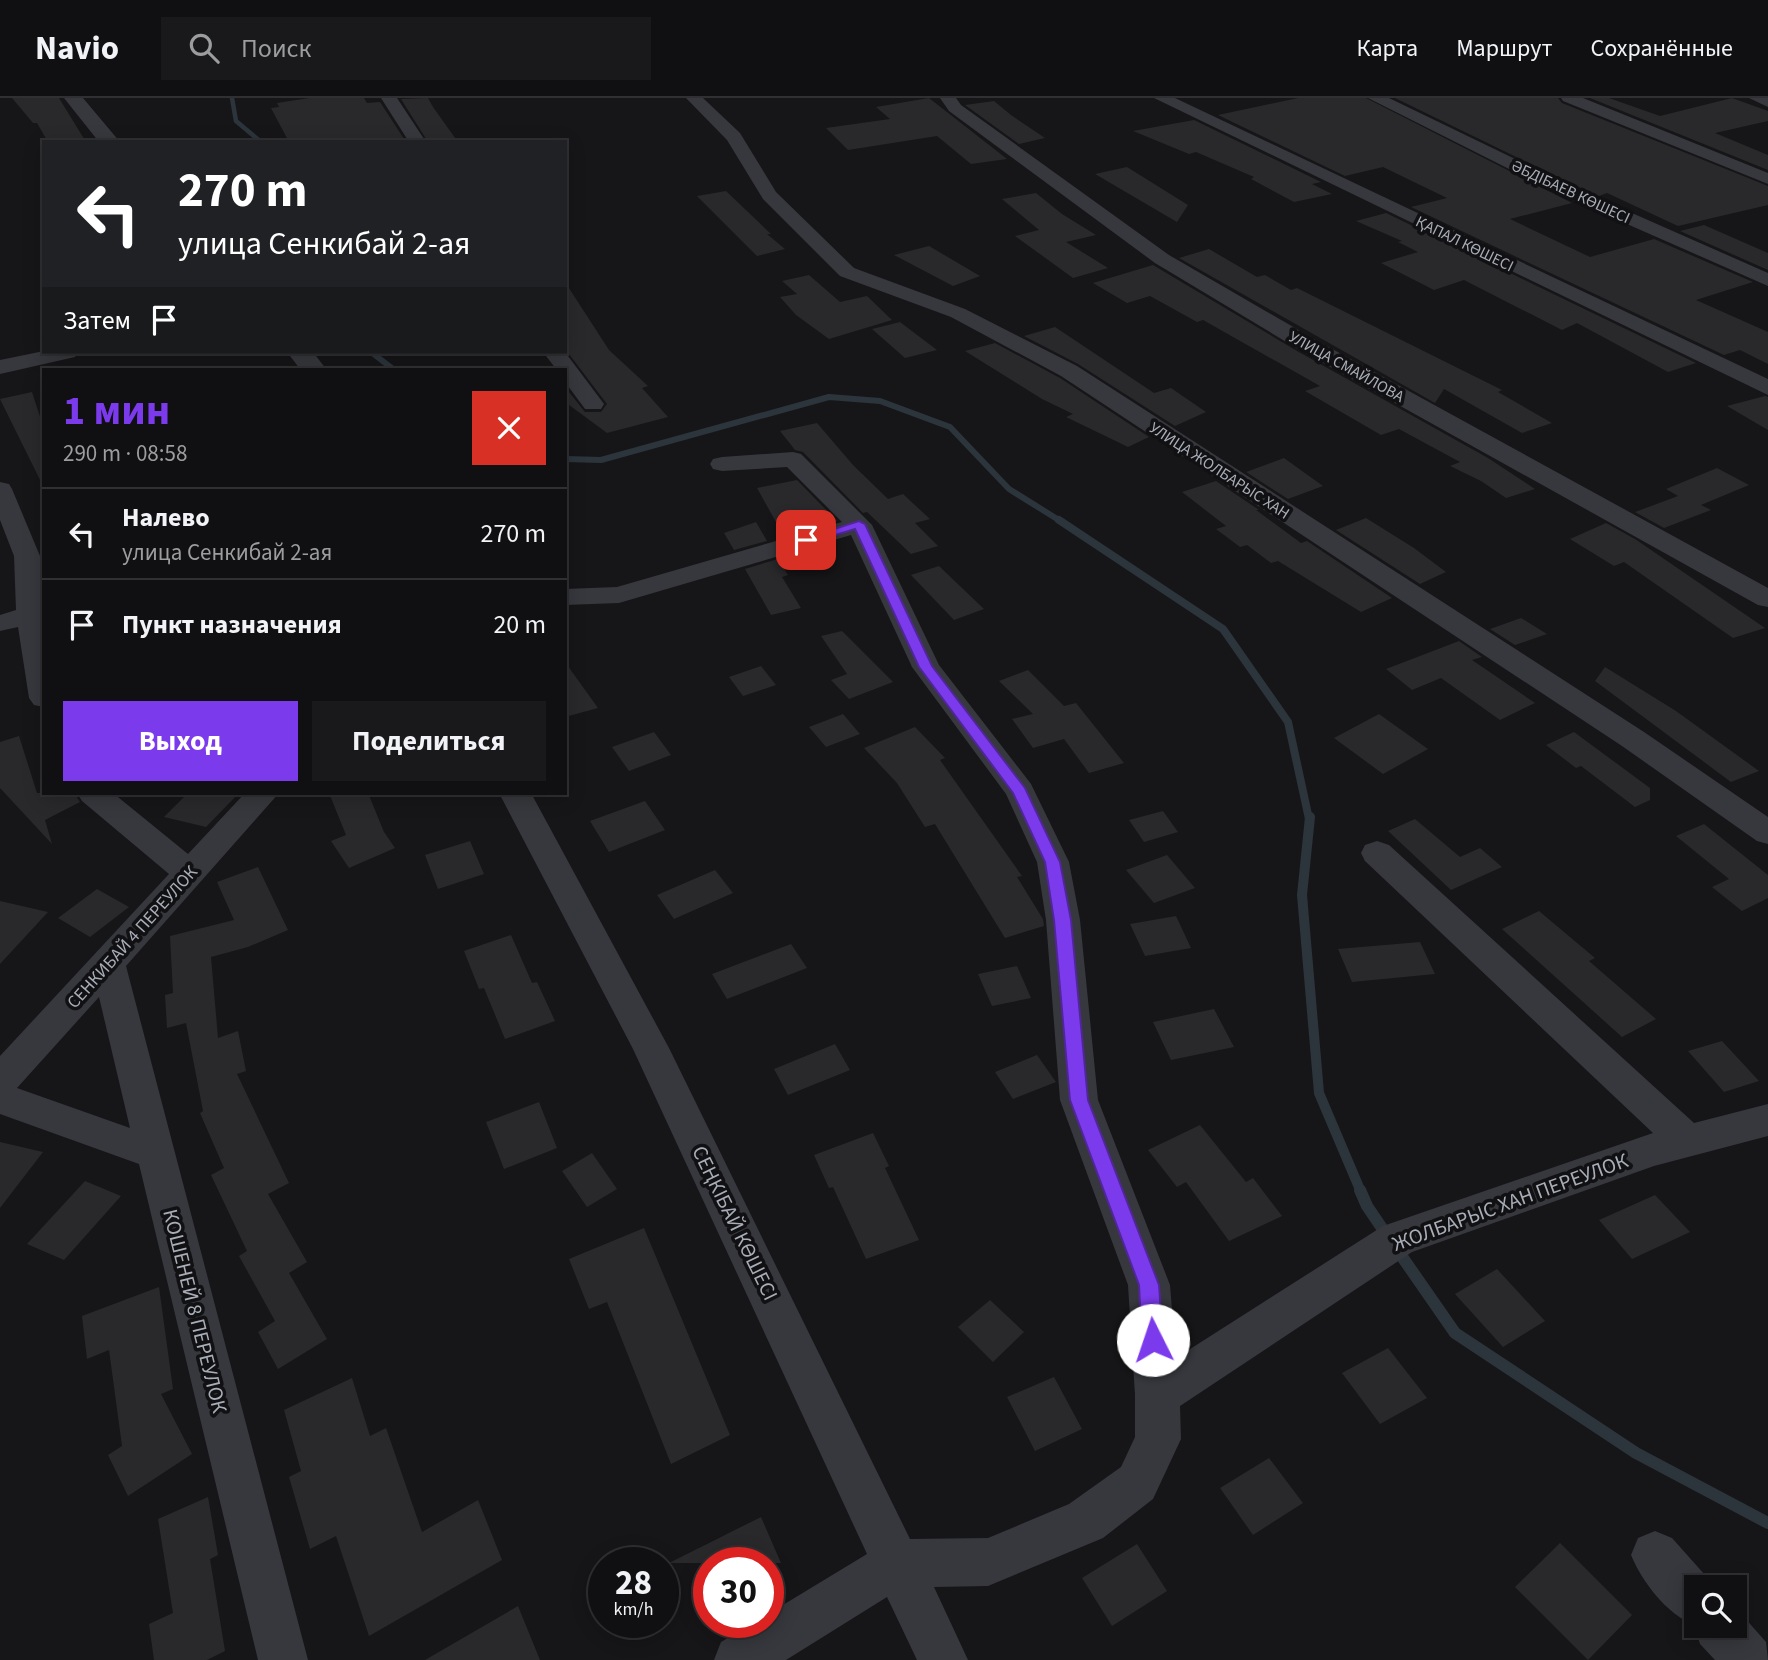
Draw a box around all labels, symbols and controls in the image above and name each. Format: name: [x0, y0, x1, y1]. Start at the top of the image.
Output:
search box: [161, 17, 651, 80]
text: Navio: [35, 25, 119, 72]
icon: search: [185, 29, 223, 67]
text: Поиск: [241, 30, 311, 67]
text: Карта: [1357, 31, 1418, 66]
text: Маршрут: [1456, 31, 1552, 66]
text: Сохранённые: [1590, 31, 1733, 66]
street label: ӘБДІБАЕВ КӨШЕСІ: [1508, 155, 1633, 229]
text: 270 m: [178, 156, 307, 226]
icon: left: [63, 168, 154, 259]
street label: ҚАПАЛ КӨШЕСІ: [1412, 211, 1517, 277]
text: улица Сенкибай 2-ая: [178, 221, 471, 267]
icon: arrive: [145, 301, 183, 339]
text: Затем: [63, 302, 131, 339]
street label: УЛИЦА СМАЙЛОВА: [1285, 326, 1408, 408]
text: 1 мин: [63, 381, 170, 441]
button: close: [472, 391, 546, 465]
street label: УЛИЦА ЖОЛБАРЫС ХАН: [1145, 417, 1294, 524]
text: 290 m · 08:58: [63, 437, 187, 470]
text: Налево: [122, 499, 210, 536]
pin: [776, 510, 836, 570]
icon: left: [63, 515, 101, 553]
text: 270 m: [480, 515, 546, 552]
icon: arrive: [787, 521, 825, 559]
text: улица Сенкибай 2-ая: [122, 536, 332, 569]
icon: arrive: [63, 606, 101, 644]
text: Пункт назначения: [122, 606, 342, 643]
text: 20 m: [493, 606, 546, 643]
button: Выход: [63, 701, 298, 781]
button: Поделиться: [312, 701, 546, 781]
street label: СЕНКИБАЙ 4 ПЕРЕУЛОК: [61, 860, 204, 1014]
street label: СЕҢКІБАЙ КӨШЕСІ: [684, 1141, 786, 1305]
street label: ЖОЛБАРЫС ХАН ПЕРЕУЛОК: [1388, 1145, 1633, 1259]
street label: КОШЕНЕЙ 8 ПЕРЕУЛОК: [155, 1206, 235, 1417]
position arrow: [1116, 1303, 1190, 1377]
speed limit sign: 30: [693, 1547, 784, 1638]
text: 28: [615, 1558, 652, 1608]
map controls: [1684, 1575, 1747, 1638]
button: search: [1684, 1575, 1747, 1638]
text: km/h: [614, 1597, 653, 1622]

